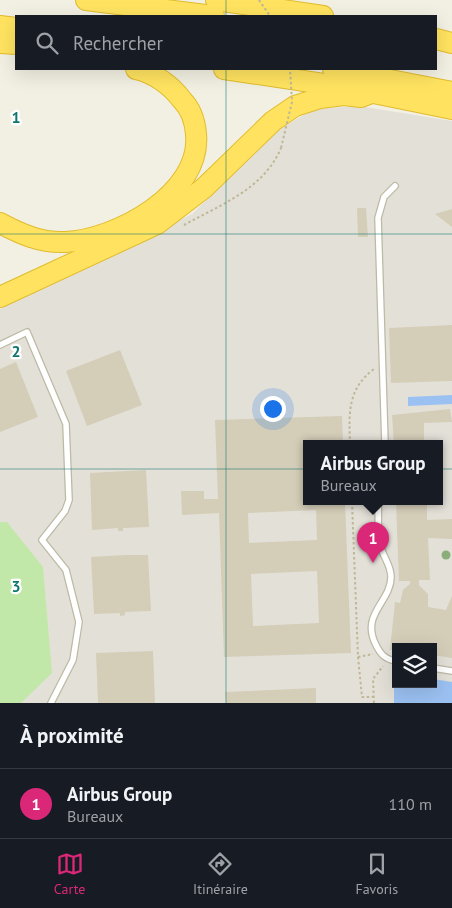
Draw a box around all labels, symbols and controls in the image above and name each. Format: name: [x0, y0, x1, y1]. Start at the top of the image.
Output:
search box: [15, 15, 437, 70]
icon: search: [33, 29, 61, 57]
text: Rechercher: [73, 31, 163, 55]
text: 1: [11, 107, 21, 127]
text: 2: [11, 341, 21, 361]
your location: [260, 396, 286, 422]
popup: [303, 440, 443, 505]
text: Airbus Group: [320, 451, 426, 475]
text: Bureaux: [320, 475, 377, 495]
pin: 1: [357, 522, 389, 563]
text: 3: [11, 576, 21, 596]
map controls: [392, 643, 437, 688]
button: layers: [392, 643, 437, 688]
text: À proximité: [20, 722, 124, 749]
text: Airbus Group: [67, 782, 172, 806]
text: 1: [31, 794, 41, 814]
text: 110 m: [389, 794, 432, 814]
text: Bureaux: [67, 806, 123, 826]
tab: Carte: [54, 850, 85, 898]
tab: Itinéraire: [193, 850, 248, 898]
tab: Favoris: [355, 850, 398, 898]

